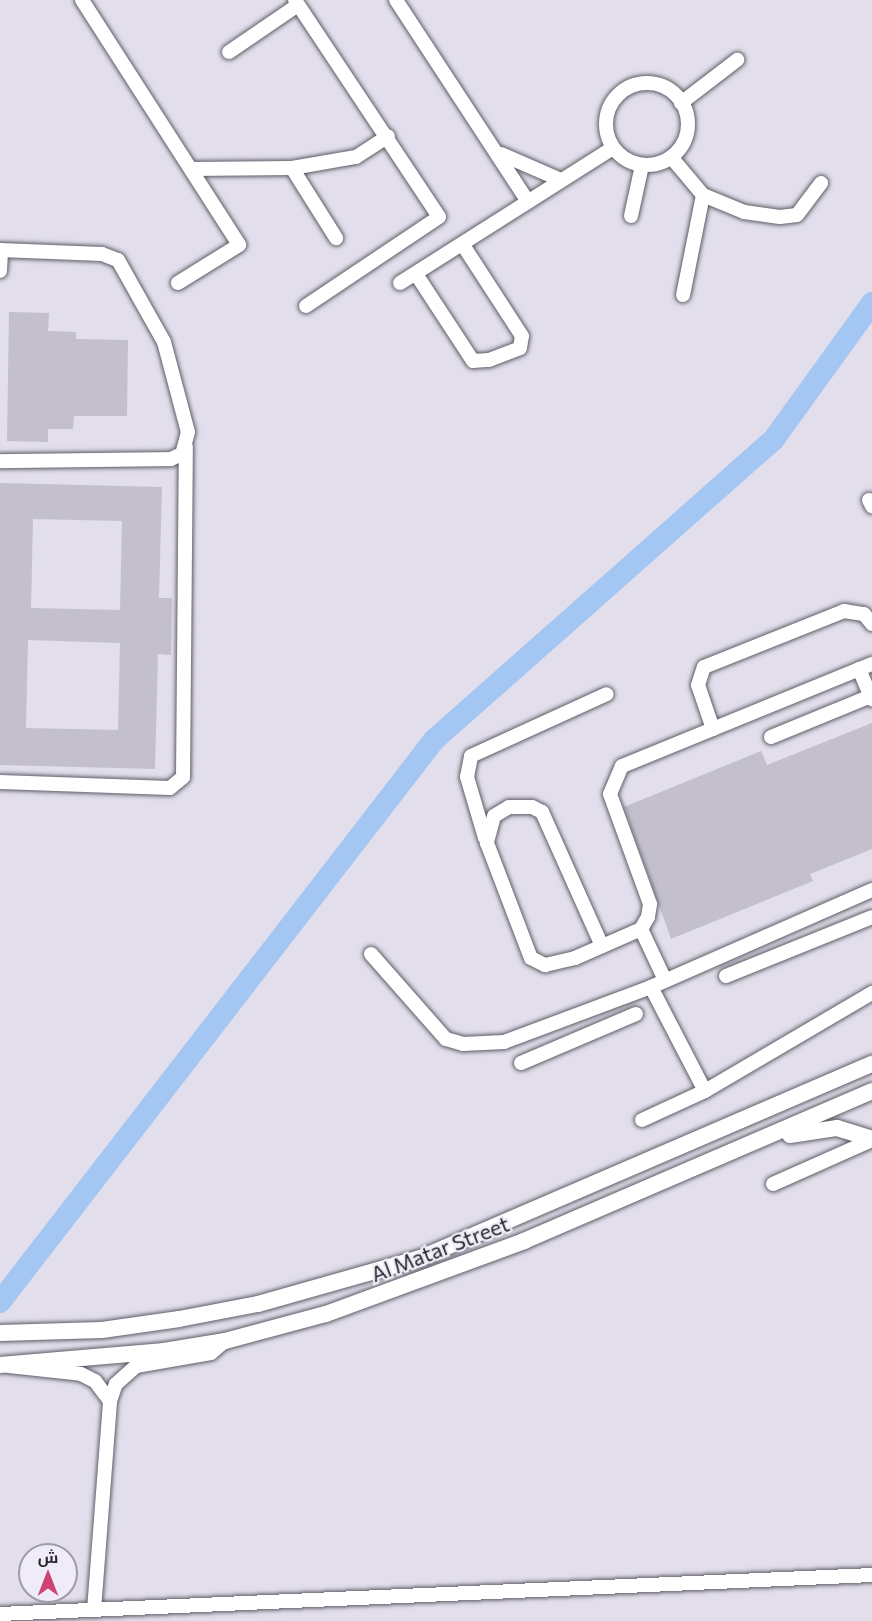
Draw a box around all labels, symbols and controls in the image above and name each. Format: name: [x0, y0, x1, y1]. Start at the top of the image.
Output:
street label: Al Matar Street: [367, 1211, 513, 1287]
north arrow: [18, 1543, 78, 1603]
text: ش: [38, 1547, 58, 1566]

